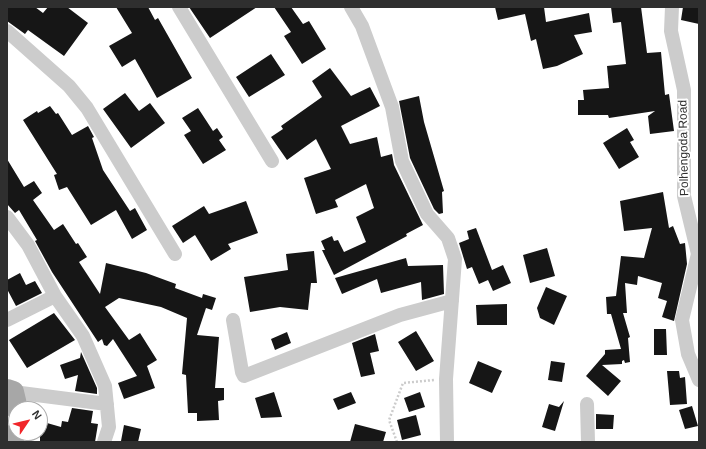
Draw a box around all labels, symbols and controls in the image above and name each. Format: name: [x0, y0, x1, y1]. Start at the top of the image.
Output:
street label: Polhengoda Road: [676, 100, 692, 196]
north arrow: [8, 401, 48, 441]
text: N: [30, 408, 44, 421]

